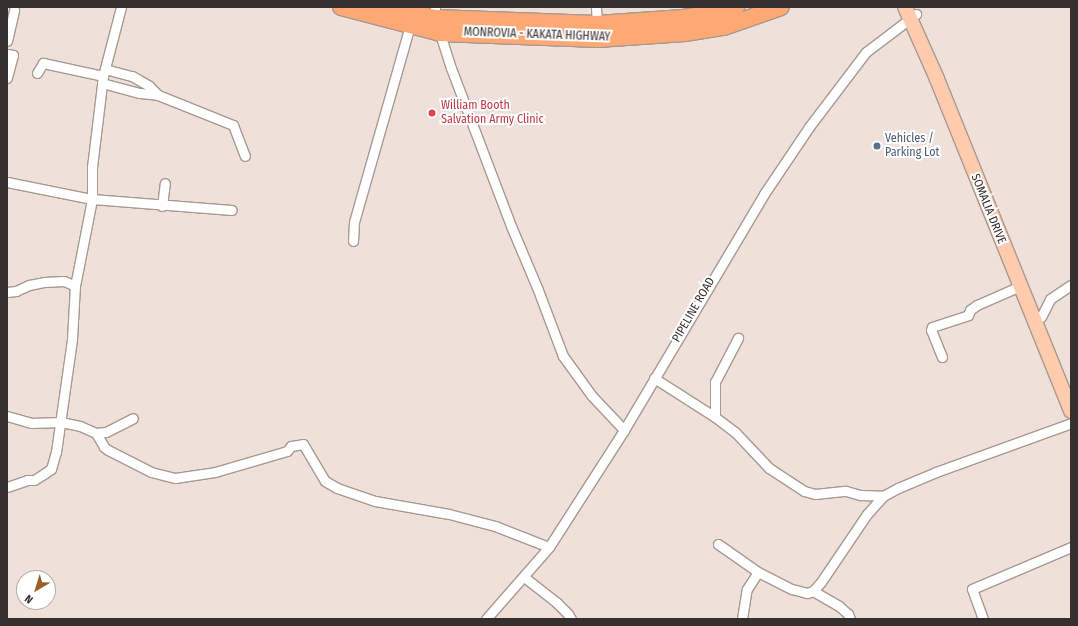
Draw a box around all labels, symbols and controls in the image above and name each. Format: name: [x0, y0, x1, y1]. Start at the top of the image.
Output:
street label: MONROVIA - KAKATA HIGHWAY: [463, 25, 611, 45]
place label: William Booth Salvation Army Clinic: [441, 99, 544, 127]
marker: William Booth Salvation Army Clinic: [426, 107, 438, 119]
place label: Vehicles / Parking Lot: [885, 132, 939, 160]
marker: Vehicles / Parking Lot: [872, 141, 882, 151]
street label: SOMALIA DRIVE: [967, 172, 1009, 246]
street label: PIPELINE ROAD: [670, 275, 718, 345]
north arrow: [16, 570, 56, 610]
text: N: [22, 592, 36, 606]

